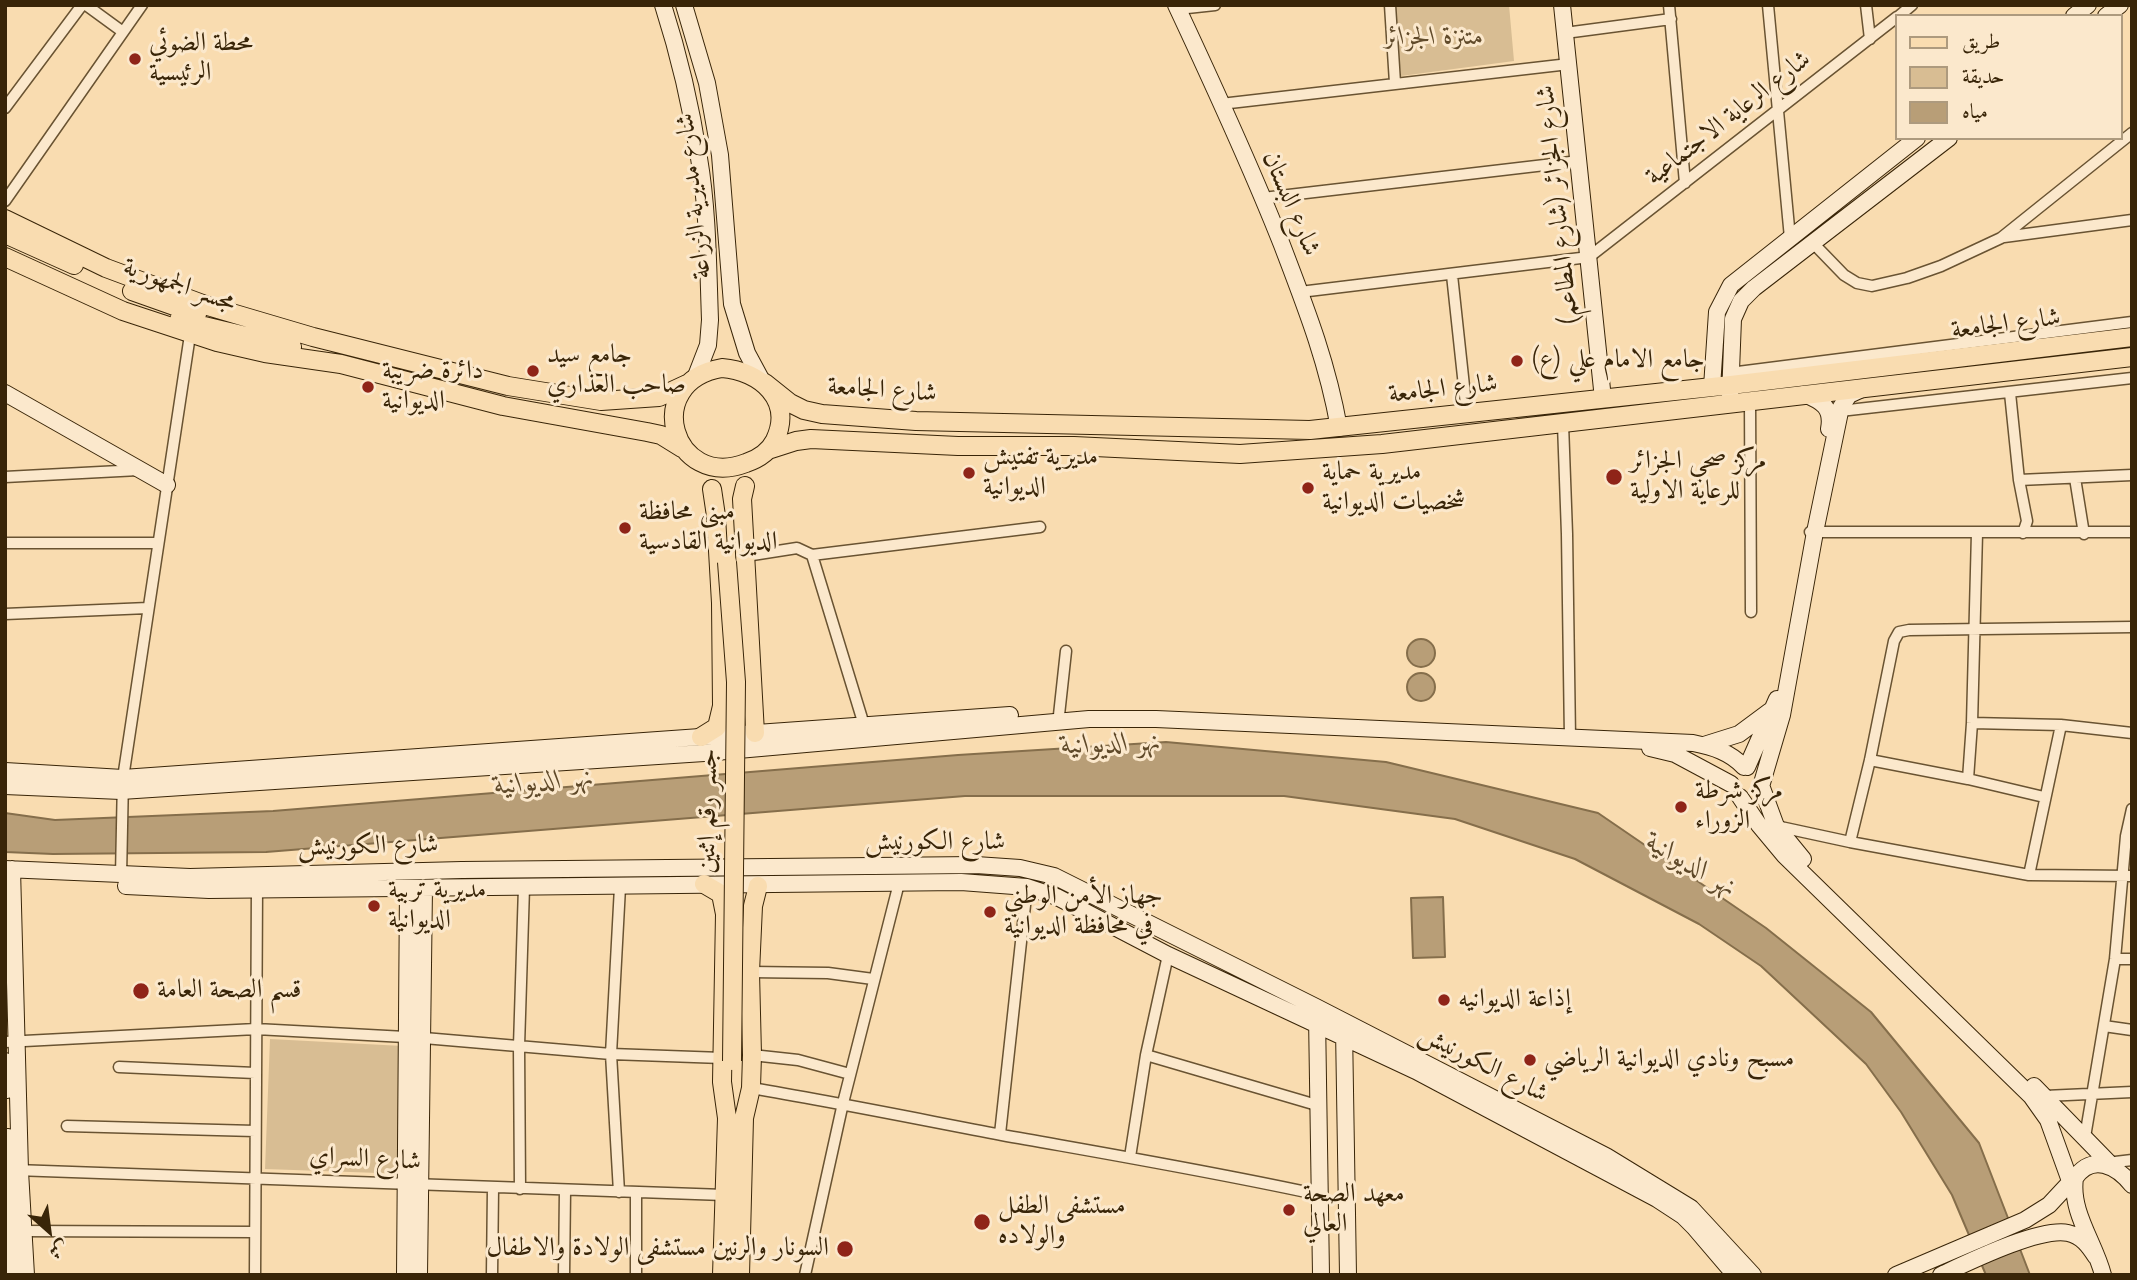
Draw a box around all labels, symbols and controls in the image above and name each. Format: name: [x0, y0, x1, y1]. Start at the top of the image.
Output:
legend: [1896, 14, 2123, 140]
park label: متنزة الجزائر: [1384, 22, 1484, 54]
text: طريق: [1962, 27, 2000, 56]
place label: محطة الضوئي الرئيسية: [149, 28, 253, 90]
street label: شارع الرعاية الاجتماعية: [1640, 45, 1818, 193]
marker: محطة الضوئي الرئيسية: [127, 51, 143, 67]
text: حديقة: [1962, 62, 2005, 91]
street label: شارع الجزائر (شارع المطاعم): [1531, 84, 1587, 326]
text: مياه: [1962, 97, 1988, 126]
street label: شارع مديرية الزراعة: [671, 112, 719, 280]
street label: شارع البستان: [1254, 147, 1326, 261]
street label: مجسر الجمهورية: [119, 252, 239, 320]
street label: شارع الجامعة: [1950, 303, 2062, 347]
place label: جامع سيد صاحب العذاري: [547, 340, 686, 402]
place label: جامع الامام علي (ع): [1531, 345, 1705, 377]
marker: جامع الامام علي (ع): [1509, 353, 1525, 369]
place label: دائرة ضريبة الديوانية: [382, 356, 484, 418]
marker: جامع سيد صاحب العذاري: [525, 363, 541, 379]
street label: شارع الجامعة: [1387, 369, 1499, 411]
street label: شارع الجامعة: [826, 372, 938, 410]
marker: دائرة ضريبة الديوانية: [360, 379, 376, 395]
place label: مديرية تفتيش الديوانية: [983, 442, 1098, 504]
place label: مركز صحي الجزائر للرعاية الاولية: [1630, 446, 1767, 508]
place label: مديرية حماية شخصيات الديوانية: [1322, 457, 1465, 518]
marker: مديرية تفتيش الديوانية: [961, 465, 977, 481]
marker: مركز صحي الجزائر للرعاية الاولية: [1604, 467, 1624, 487]
marker: مديرية حماية شخصيات الديوانية: [1300, 480, 1316, 496]
place label: مبنى محافظة الديوانية القادسية: [639, 497, 778, 558]
marker: مبنى محافظة الديوانية القادسية: [617, 520, 633, 536]
water label: نهر الديوانية: [1060, 726, 1162, 764]
street label: جسر رقم إثنين: [692, 748, 726, 874]
water label: نهر الديوانية: [493, 762, 595, 804]
place label: مركز شرطة الزوراء: [1695, 776, 1783, 838]
marker: مركز شرطة الزوراء: [1673, 799, 1689, 815]
water label: نهر الديوانية: [1639, 826, 1743, 906]
street label: شارع الكورنيش: [865, 827, 1005, 859]
street label: شارع الكورنيش: [297, 830, 439, 864]
place label: مديرية تربية الديوانية: [388, 875, 486, 936]
place label: جهاز الأمن الوطني في محافظة الديوانية: [1004, 881, 1163, 942]
marker: مديرية تربية الديوانية: [366, 898, 382, 914]
marker: جهاز الأمن الوطني في محافظة الديوانية: [982, 904, 998, 920]
place label: قسم الصحة العامة: [157, 975, 302, 1007]
marker: قسم الصحة العامة: [131, 981, 151, 1001]
place label: إذاعة الديوانيه: [1458, 984, 1571, 1016]
marker: إذاعة الديوانيه: [1436, 992, 1452, 1008]
street label: شارع الكورنيش: [1413, 1019, 1553, 1111]
place label: مسبح ونادي الديوانية الرياضي: [1544, 1044, 1794, 1076]
marker: مسبح ونادي الديوانية الرياضي: [1522, 1052, 1538, 1068]
street label: شارع السراي: [308, 1141, 422, 1179]
place label: معهد الصحة العالي: [1303, 1179, 1405, 1240]
place label: مستشفى الطفل والولاده: [998, 1191, 1126, 1252]
north arrow: [14, 1196, 84, 1266]
marker: معهد الصحة العالي: [1281, 1202, 1297, 1218]
marker: مستشفى الطفل والولاده: [972, 1212, 992, 1232]
place label: السونار والرنين مستشفى الولادة والاطفال: [486, 1233, 829, 1265]
text: ش: [44, 1234, 73, 1265]
marker: السونار والرنين مستشفى الولادة والاطفال: [835, 1239, 855, 1259]

